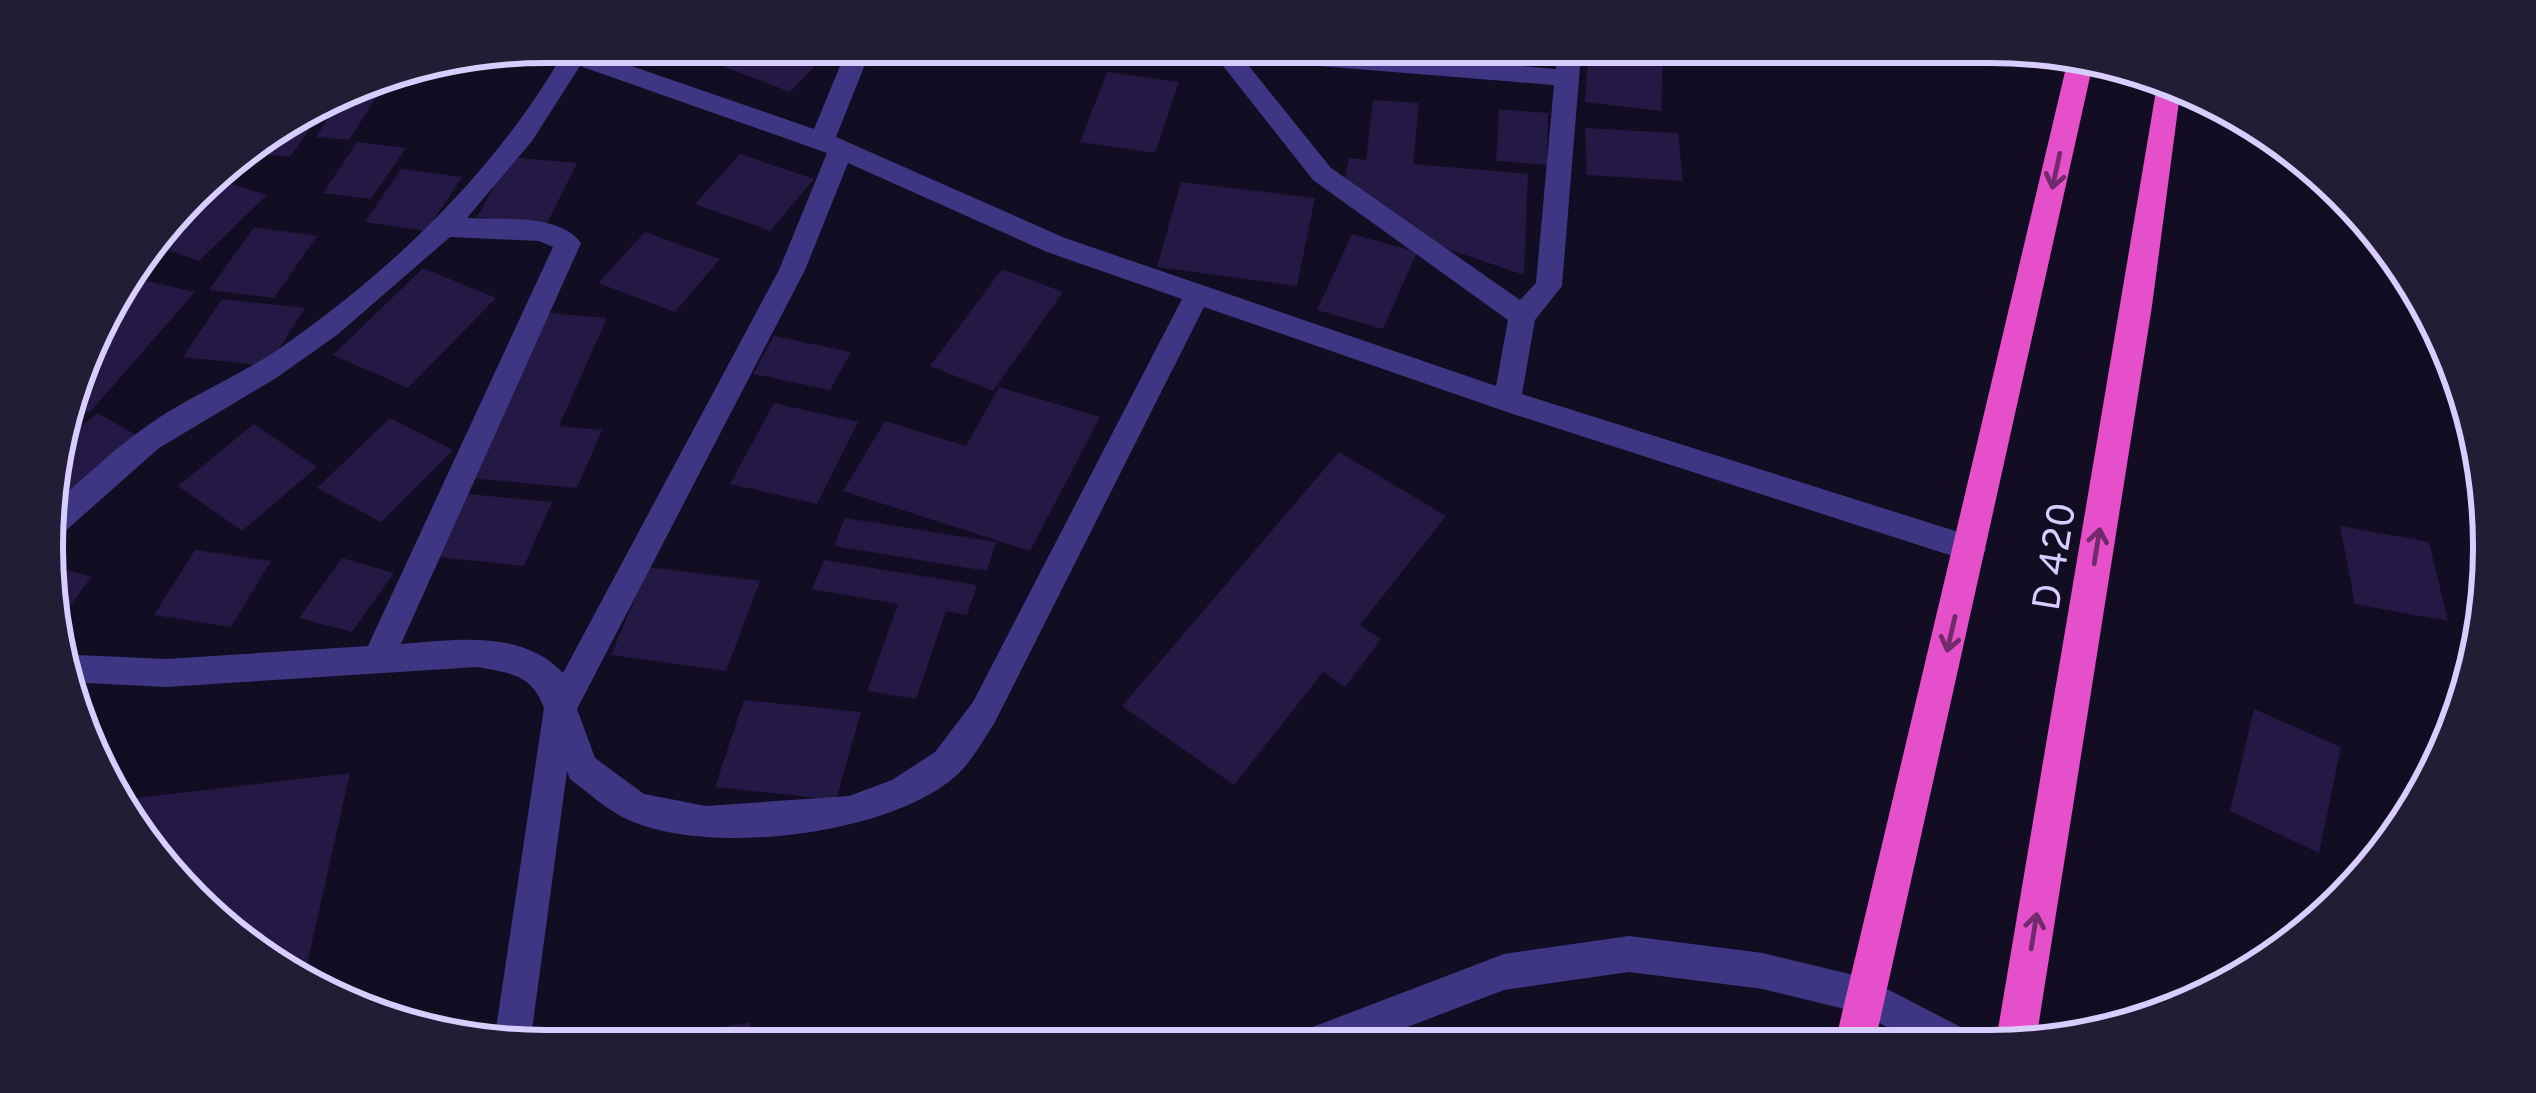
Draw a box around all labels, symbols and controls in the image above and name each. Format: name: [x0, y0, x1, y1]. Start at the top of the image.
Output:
one-way arrow: [2043, 152, 2066, 190]
street label: D 420: [2025, 499, 2090, 614]
one-way arrow: [2087, 528, 2110, 567]
one-way arrow: [1939, 614, 1961, 652]
one-way arrow: [2023, 913, 2046, 952]

